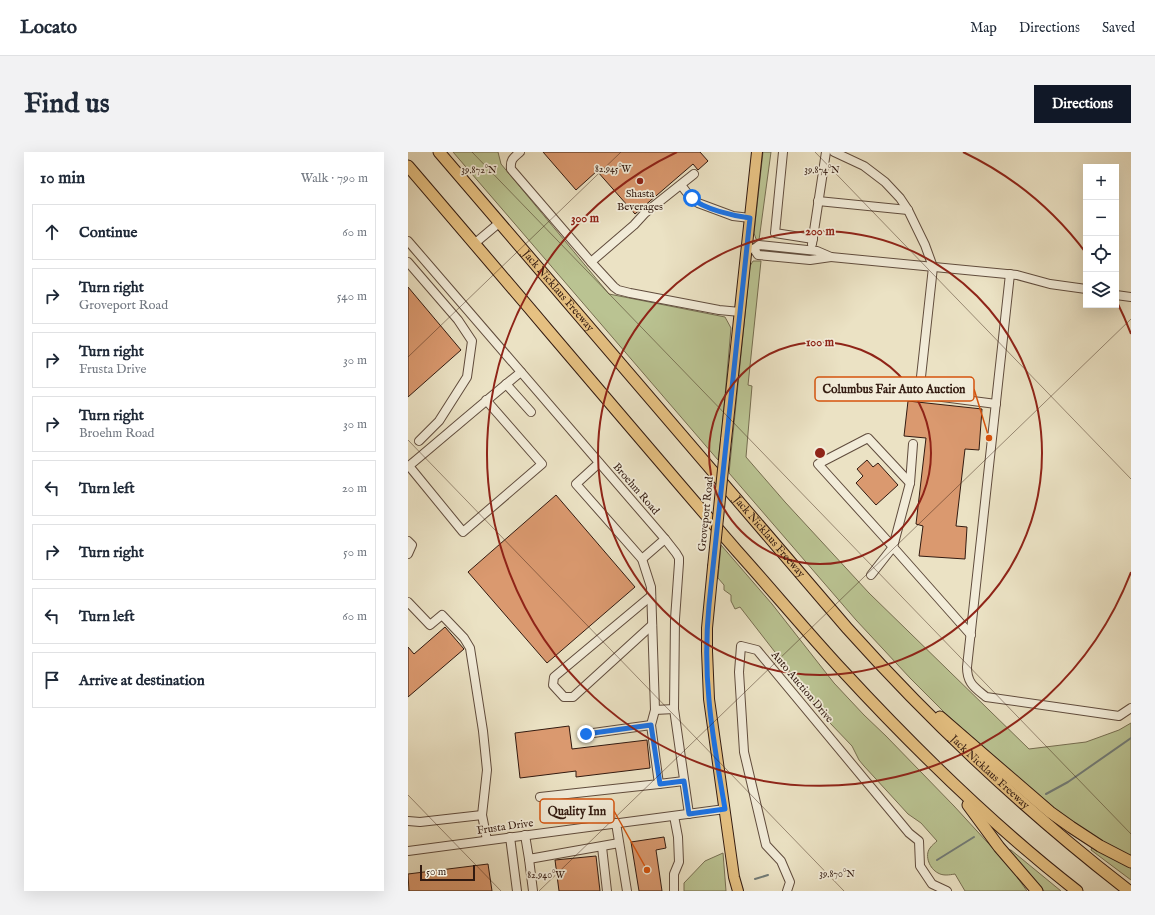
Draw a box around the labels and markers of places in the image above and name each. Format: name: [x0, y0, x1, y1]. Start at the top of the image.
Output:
marker: Shasta Beverages: [635, 176, 645, 186]
place label: Shasta Beverages: [617, 187, 663, 214]
callout: Columbus Fair Auto Auction: [815, 377, 974, 401]
centre of rings: [813, 446, 827, 460]
callout: Quality Inn: [540, 799, 614, 823]

